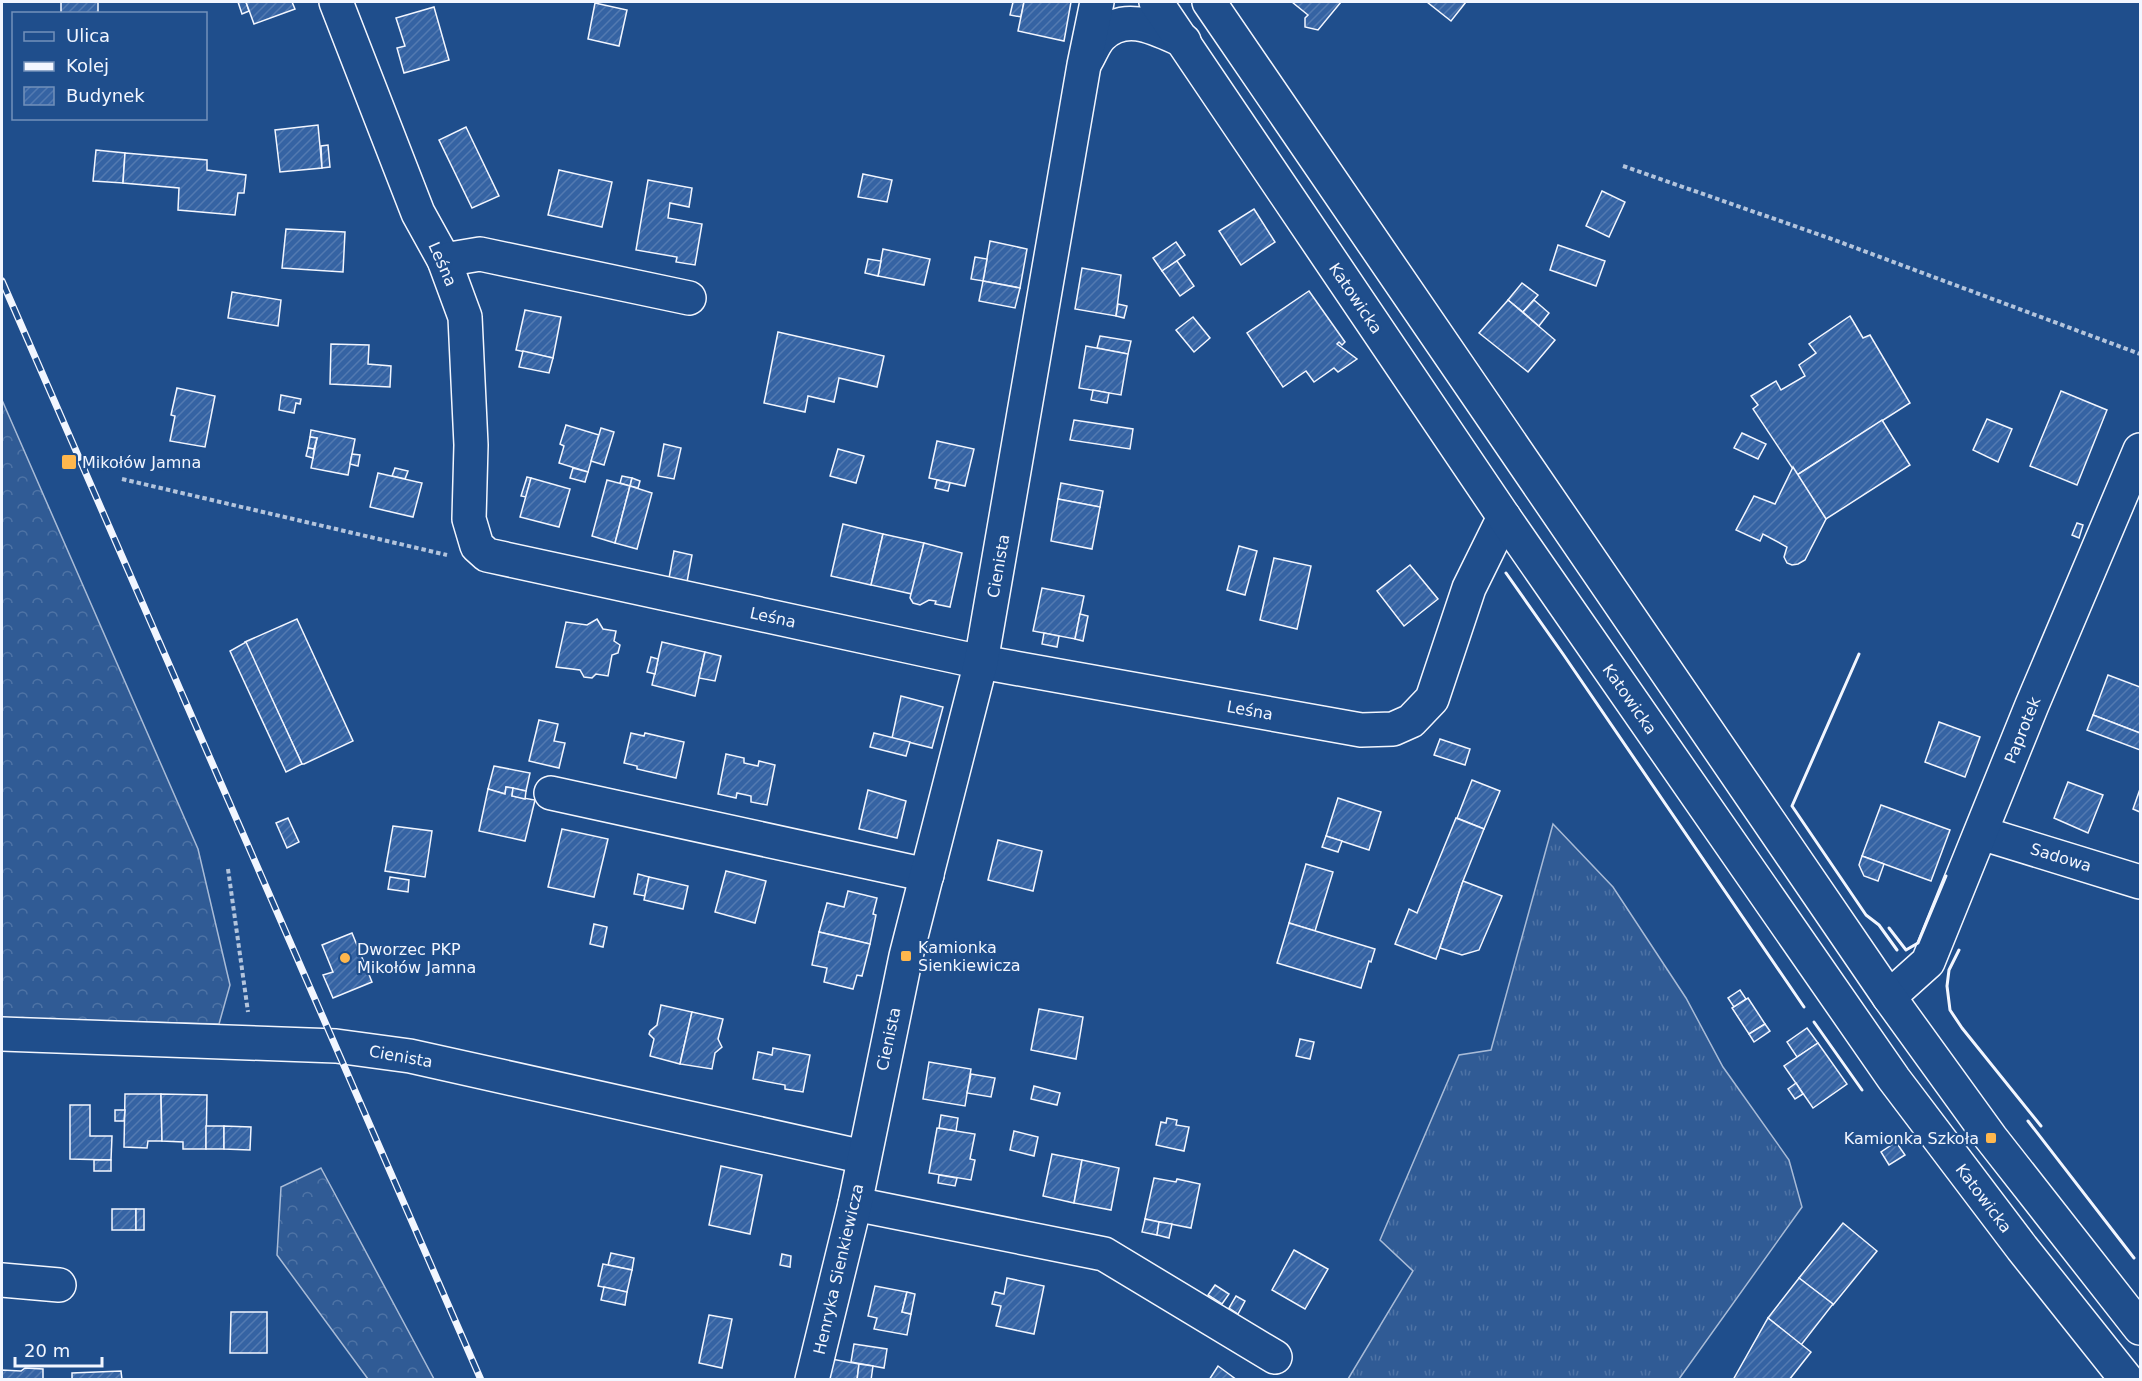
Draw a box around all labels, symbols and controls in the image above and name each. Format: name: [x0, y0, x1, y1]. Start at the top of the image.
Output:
legend: [12, 12, 207, 120]
text: Ulica: [66, 25, 110, 46]
text: Kolej: [66, 55, 109, 76]
text: Budynek: [66, 85, 145, 106]
street label: Leśna: [424, 239, 461, 289]
street label: Katowicka: [1325, 259, 1386, 337]
marker: Mikołów Jamna: [60, 453, 78, 471]
place label: Mikołów Jamna: [82, 453, 201, 472]
street label: Cienista: [984, 533, 1013, 599]
street label: Leśna: [748, 603, 798, 632]
street label: Katowicka: [1599, 661, 1661, 738]
street label: Paprotek: [2000, 693, 2045, 766]
street label: Leśna: [1225, 697, 1275, 724]
street label: Sadowa: [2028, 839, 2094, 876]
place label: Kamionka Sienkiewicza: [918, 938, 1021, 975]
place label: Dworzec PKP Mikołów Jamna: [357, 940, 476, 977]
marker: Kamionka Sienkiewicza: [899, 949, 913, 963]
marker: Dworzec PKP Mikołów Jamna: [338, 951, 352, 965]
street label: Cienista: [872, 1006, 904, 1073]
street label: Cienista: [368, 1042, 434, 1071]
place label: Kamionka Szkoła: [1844, 1129, 1979, 1148]
marker: Kamionka Szkoła: [1984, 1131, 1998, 1145]
street label: Katowicka: [1952, 1160, 2016, 1236]
street label: Henryka Sienkiewicza: [810, 1182, 867, 1356]
scale bar: [15, 1330, 102, 1368]
text: 20 m: [24, 1340, 70, 1361]

